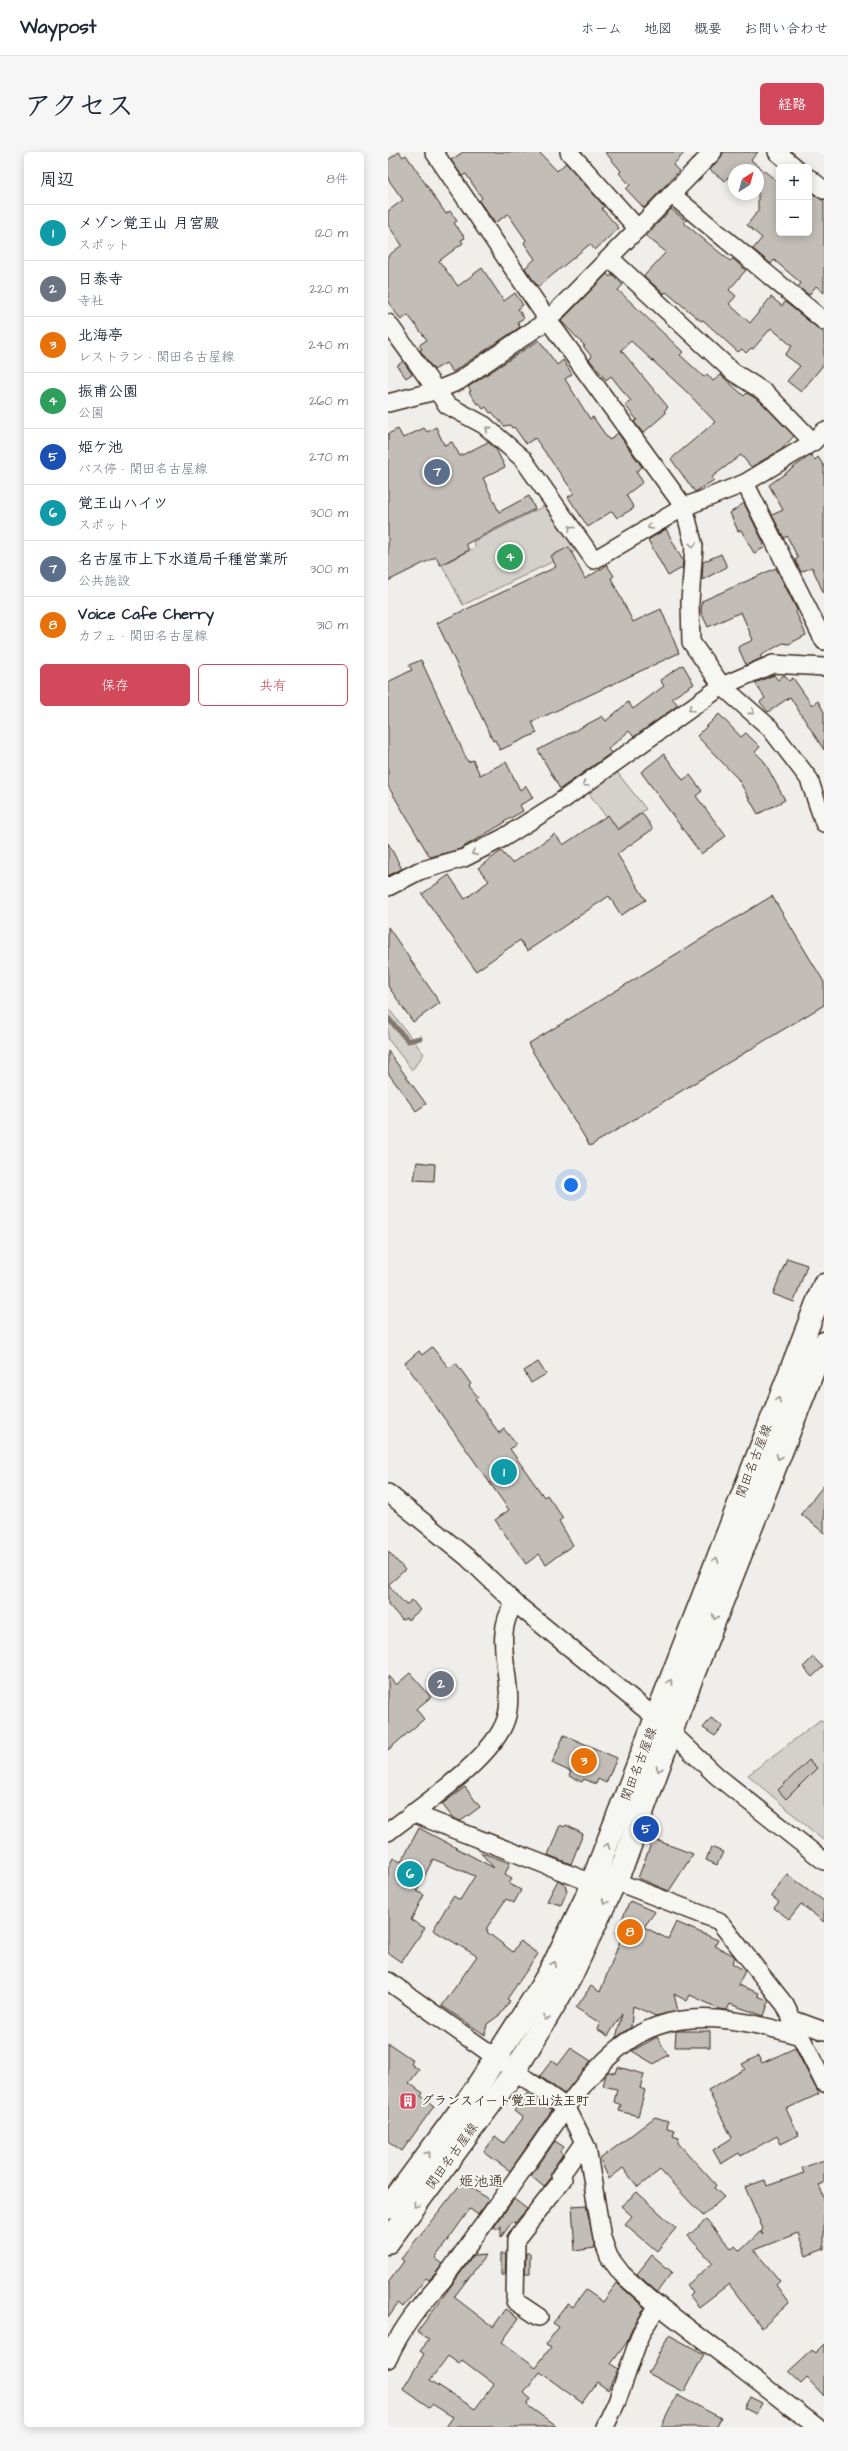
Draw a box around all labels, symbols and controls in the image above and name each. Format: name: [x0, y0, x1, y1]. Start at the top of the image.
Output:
text: Waypost: [20, 14, 96, 41]
text: ホーム: [581, 19, 622, 39]
text: 地図: [644, 19, 672, 39]
text: 概要: [694, 19, 722, 39]
text: お問い合わせ: [744, 19, 828, 39]
button: 経路: [760, 83, 824, 125]
text: アクセス: [24, 87, 134, 126]
north arrow: [728, 164, 764, 200]
map controls: [776, 164, 812, 236]
button: +: [776, 164, 812, 200]
text: 周辺: [40, 168, 74, 192]
text: 8件: [327, 170, 348, 188]
button: −: [776, 200, 812, 236]
text: メゾン覚王山 月宮殿: [78, 213, 219, 234]
text: 1: [52, 224, 54, 242]
text: 120 m: [315, 224, 348, 242]
text: スポット: [78, 236, 130, 254]
text: 日泰寺: [78, 269, 123, 290]
text: 2: [49, 280, 57, 298]
text: 220 m: [310, 280, 348, 298]
text: 寺社: [78, 292, 104, 310]
text: 北海亭: [78, 325, 123, 346]
text: 3: [50, 336, 56, 354]
text: 240 m: [308, 336, 348, 354]
text: レストラン · 関田名古屋線: [78, 348, 234, 366]
text: 振甫公園: [78, 381, 138, 402]
text: 4: [49, 392, 57, 410]
text: 260 m: [309, 392, 348, 410]
text: 公園: [78, 404, 104, 422]
one-way arrow: [486, 427, 493, 434]
text: 姫ケ池: [78, 437, 123, 458]
text: 5: [48, 448, 58, 466]
text: 270 m: [309, 448, 348, 466]
pin: 7: [424, 457, 450, 487]
text: バス停 · 関田名古屋線: [78, 460, 207, 478]
text: 覚王山ハイツ: [78, 493, 168, 514]
text: 6: [49, 504, 57, 522]
text: 300 m: [310, 504, 348, 522]
text: スポット: [78, 516, 130, 534]
one-way arrow: [647, 522, 654, 529]
one-way arrow: [568, 525, 576, 532]
pin: 4: [497, 542, 523, 572]
one-way arrow: [688, 542, 697, 548]
text: 名古屋市上下水道局千種営業所: [78, 549, 288, 570]
text: 7: [49, 560, 57, 578]
text: 300 m: [310, 560, 348, 578]
text: 公共施設: [78, 572, 130, 590]
text: Voice Cafe Cherry: [78, 604, 214, 625]
text: 8: [49, 616, 57, 634]
text: 310 m: [316, 616, 348, 634]
text: カフェ · 関田名古屋線: [78, 627, 207, 645]
button: 保存: [40, 664, 190, 706]
button: 共有: [198, 664, 348, 706]
one-way arrow: [688, 704, 695, 711]
one-way arrow: [747, 707, 754, 714]
one-way arrow: [582, 779, 589, 786]
one-way arrow: [471, 848, 479, 856]
your location: [561, 1175, 581, 1195]
one-way arrow: [774, 1396, 782, 1403]
street label: 関田名古屋線: [732, 1420, 777, 1501]
one-way arrow: [776, 1453, 784, 1461]
pin: 1: [491, 1457, 517, 1487]
one-way arrow: [712, 1557, 720, 1564]
one-way arrow: [712, 1613, 720, 1620]
pin: 2: [428, 1669, 454, 1699]
one-way arrow: [665, 1678, 673, 1685]
street label: 関田名古屋線: [617, 1723, 662, 1804]
pin: 3: [571, 1746, 597, 1776]
one-way arrow: [655, 1765, 663, 1772]
pin: 5: [633, 1814, 659, 1844]
one-way arrow: [602, 1842, 610, 1849]
pin: 6: [397, 1859, 423, 1889]
one-way arrow: [602, 1898, 610, 1905]
pin: 8: [617, 1917, 643, 1947]
one-way arrow: [549, 1961, 557, 1969]
one-way arrow: [543, 2014, 551, 2021]
building icon: グランスイート覚王山法王町: [398, 2091, 418, 2111]
place label: グランスイート覚王山法王町: [421, 2092, 589, 2110]
street label: 関田名古屋線: [422, 2118, 483, 2193]
one-way arrow: [423, 2152, 430, 2159]
district label: 姫池通: [458, 2171, 504, 2192]
one-way arrow: [414, 2200, 421, 2207]

